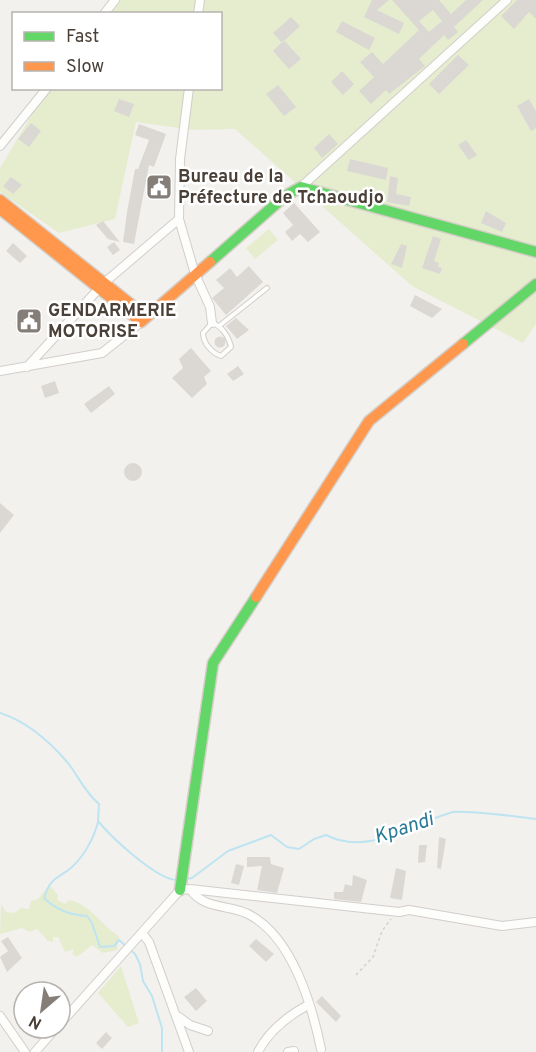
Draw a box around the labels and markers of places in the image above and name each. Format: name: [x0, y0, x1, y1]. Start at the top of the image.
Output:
place label: Bureau de la Préfecture de Tchaoudjo: [178, 166, 384, 210]
public building icon: Bureau de la Préfecture de Tchaoudjo: [144, 172, 174, 202]
place label: GENDARMERIE MOTORISE: [48, 300, 176, 344]
public building icon: GENDARMERIE MOTORISE: [14, 306, 44, 336]

